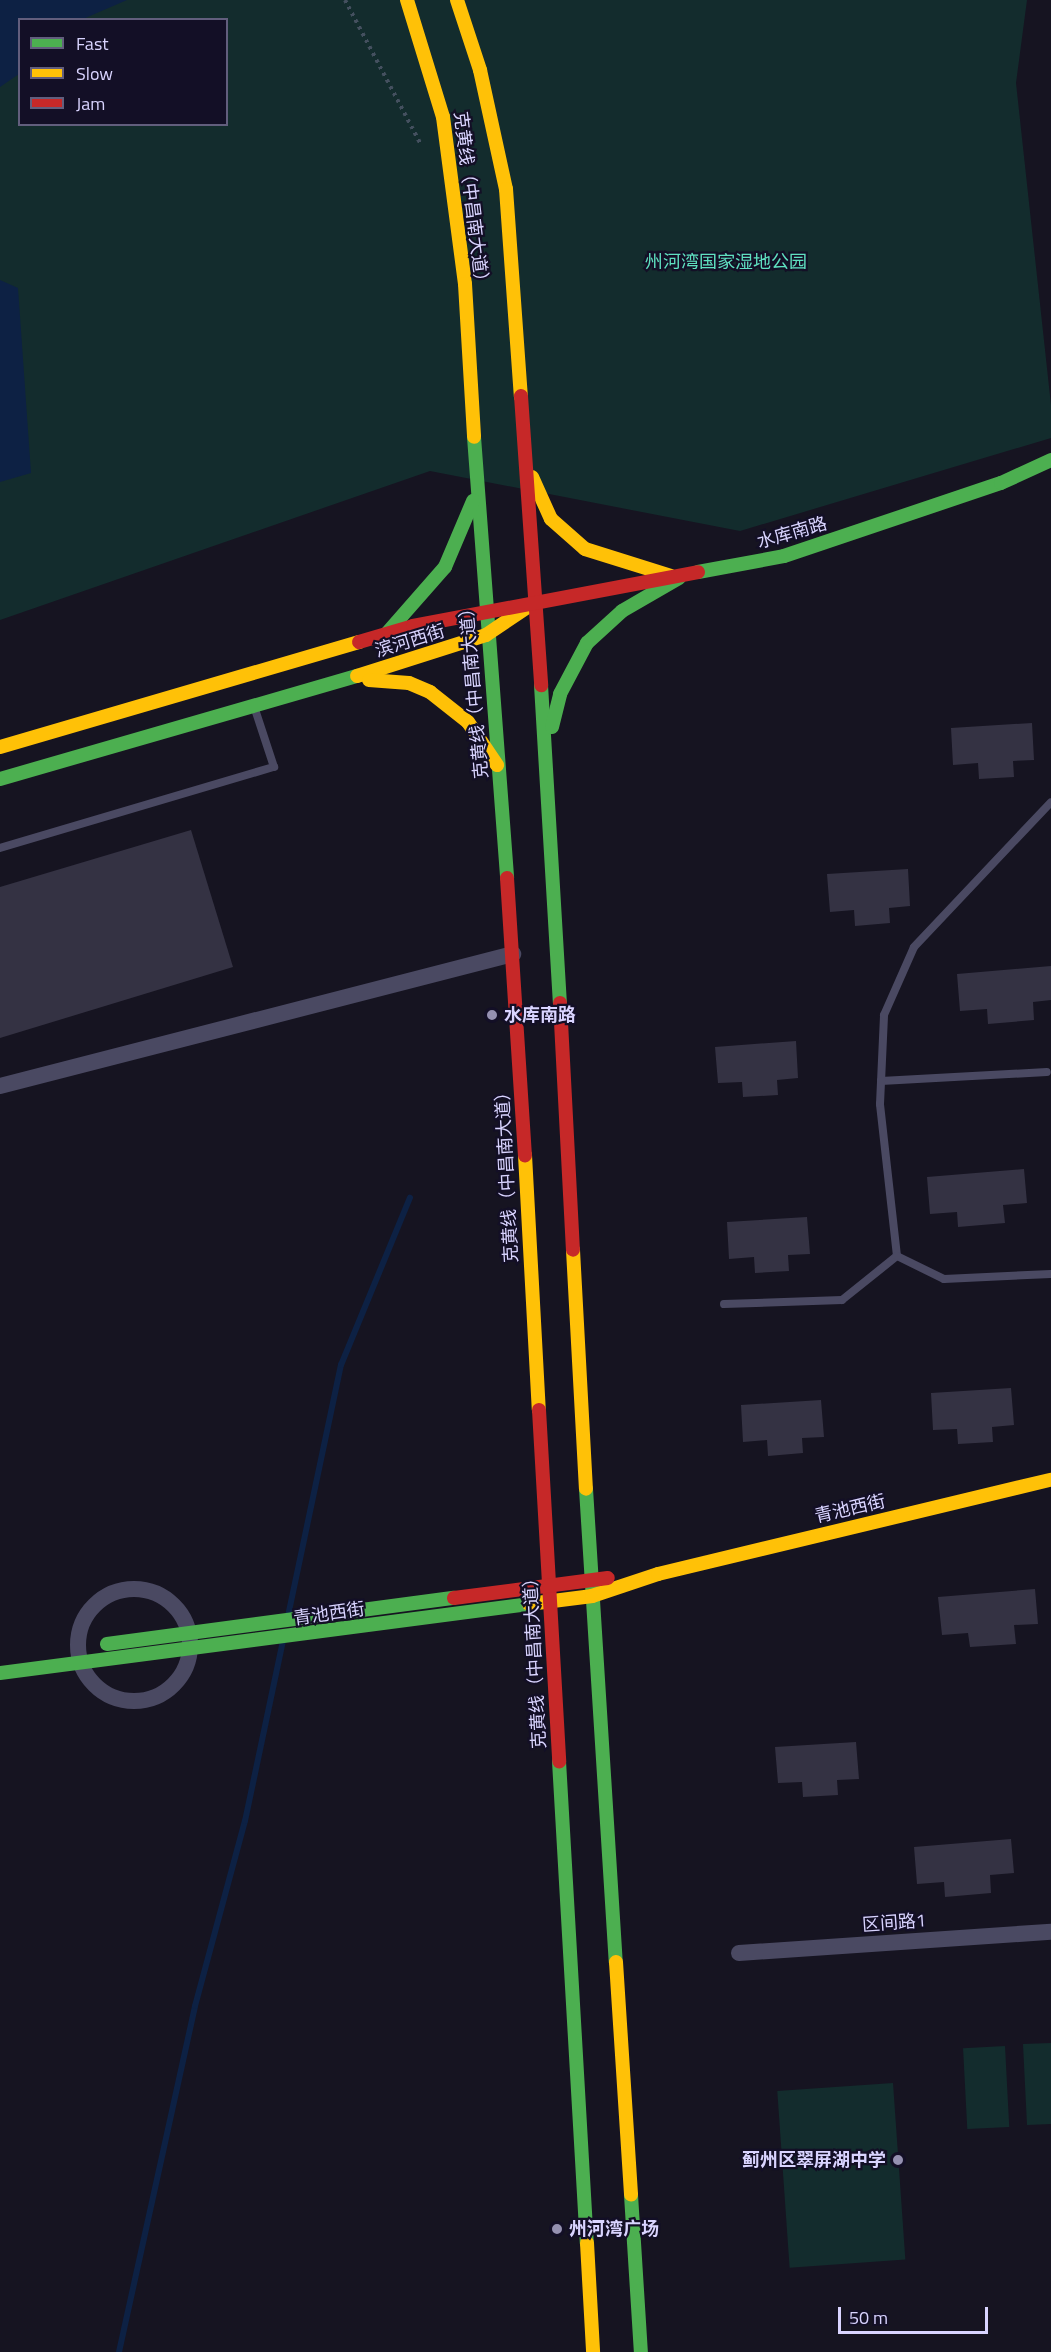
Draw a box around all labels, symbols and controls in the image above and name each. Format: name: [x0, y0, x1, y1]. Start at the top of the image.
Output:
legend: [18, 18, 228, 126]
text: Fast: [76, 30, 109, 57]
text: Slow: [76, 60, 113, 87]
text: Jam: [76, 90, 105, 117]
street label: 克黄线（中昌南大道）: [449, 110, 493, 292]
park label: 州河湾国家湿地公园: [645, 251, 807, 273]
street label: 水库南路: [754, 513, 830, 553]
street label: 克黄线（中昌南大道）: [455, 598, 493, 780]
street label: 滨河西街: [372, 620, 448, 662]
place label: 水库南路: [504, 1004, 576, 1026]
marker: 水库南路: [485, 1008, 499, 1022]
street label: 克黄线（中昌南大道）: [492, 1083, 522, 1263]
street label: 青池西街: [812, 1490, 888, 1528]
street label: 克黄线（中昌南大道）: [520, 1569, 550, 1749]
street label: 青池西街: [292, 1598, 366, 1630]
street label: 区间路1: [861, 1910, 927, 1936]
place label: 蓟州区翠屏湖中学: [742, 2149, 886, 2171]
marker: 蓟州区翠屏湖中学: [891, 2153, 905, 2167]
place label: 州河湾广场: [569, 2218, 659, 2240]
marker: 州河湾广场: [550, 2222, 564, 2236]
scale bar: [841, 2295, 991, 2333]
text: 50 m: [849, 2304, 888, 2331]

